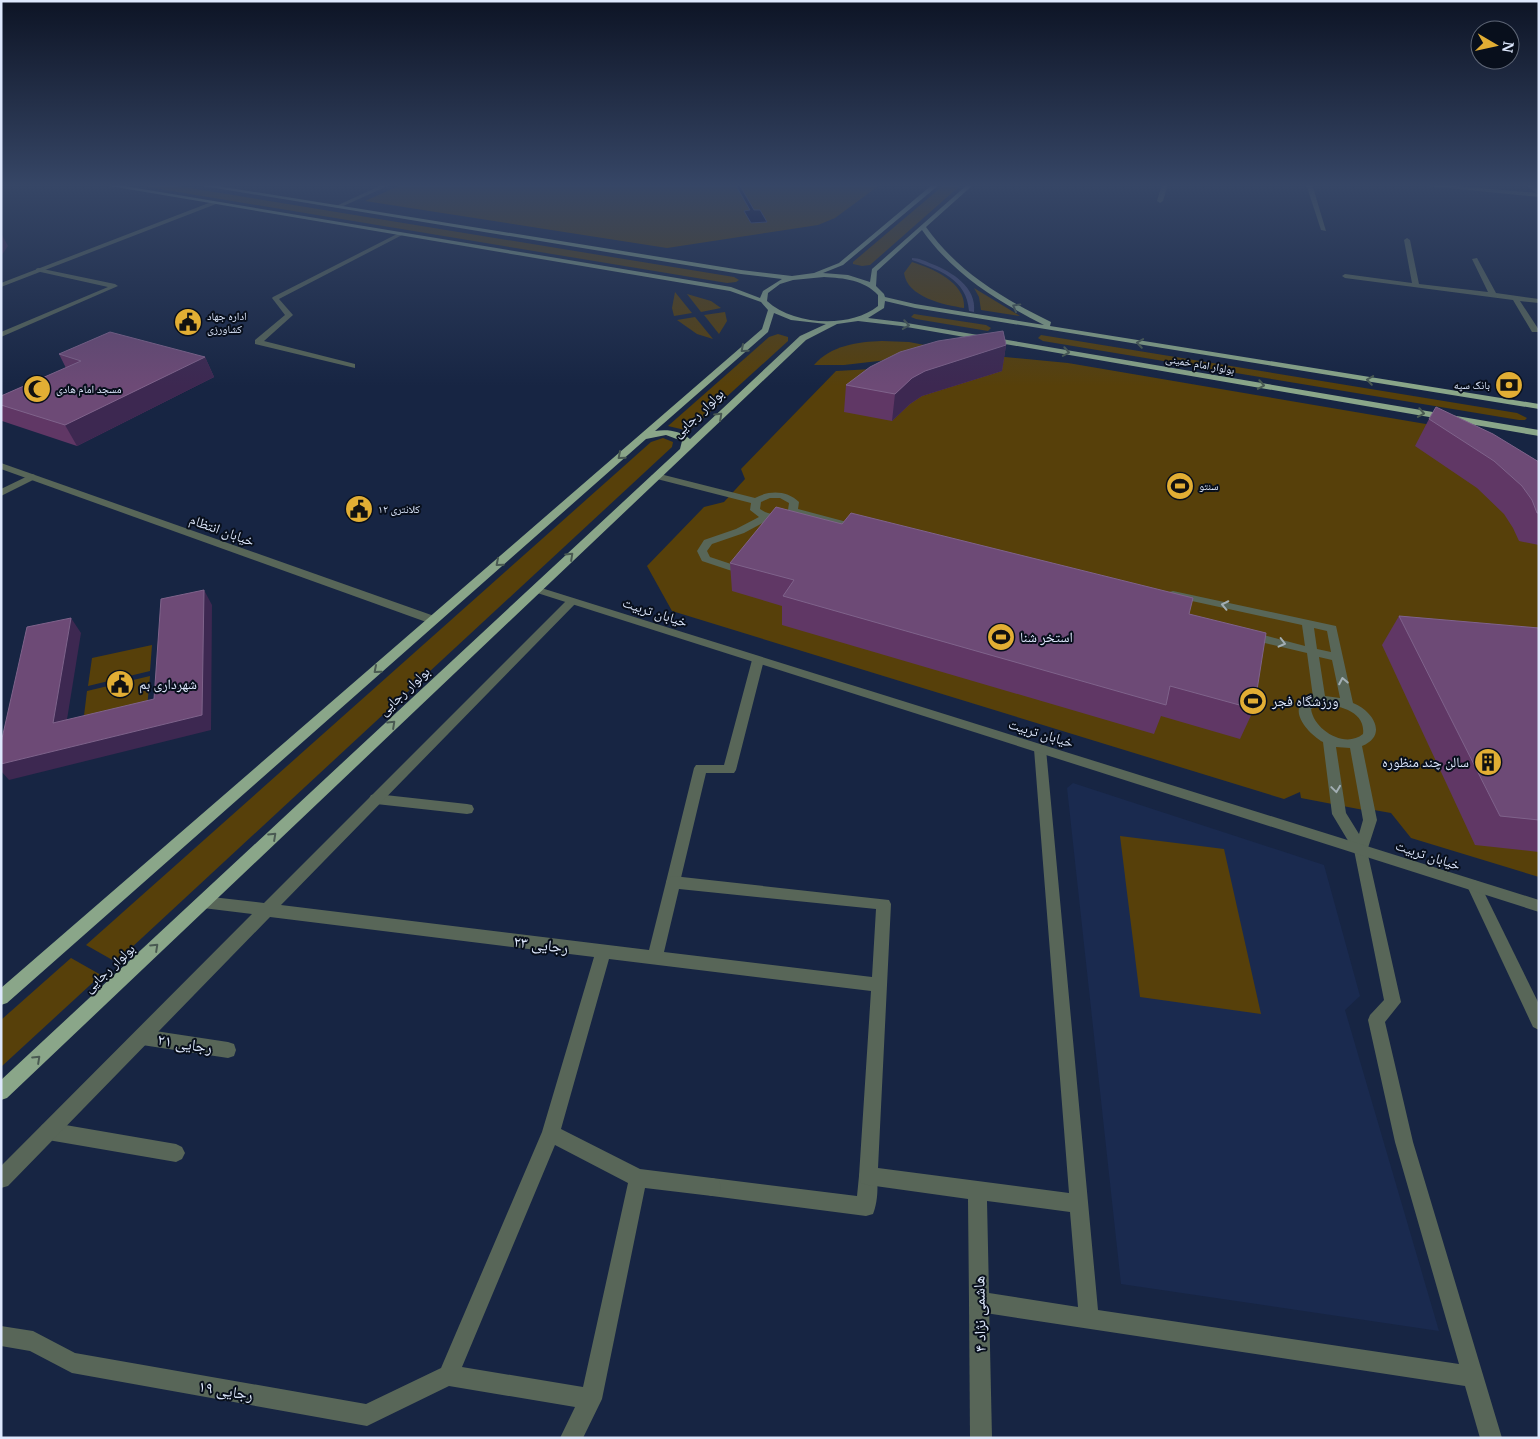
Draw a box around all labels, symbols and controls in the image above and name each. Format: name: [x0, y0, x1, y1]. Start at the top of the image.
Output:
north arrow: [1470, 20, 1520, 70]
text: N: [1498, 40, 1518, 54]
one-way arrow: [1013, 303, 1022, 313]
public building icon: اداره جهاد کشاورزی: [173, 307, 203, 337]
place label: اداره جهاد کشاورزی: [207, 309, 247, 336]
one-way arrow: [901, 320, 910, 330]
one-way arrow: [1136, 338, 1145, 348]
one-way arrow: [740, 343, 749, 352]
one-way arrow: [1061, 347, 1070, 357]
street label: بولوار امام خمینی: [1164, 351, 1236, 377]
bank icon: بانک سپه: [1494, 370, 1524, 400]
mosque icon: مسجد امام هادی: [22, 374, 52, 404]
one-way arrow: [1365, 375, 1374, 385]
place label: بانک سپه: [1454, 378, 1490, 392]
one-way arrow: [1256, 380, 1265, 390]
place label: مسجد امام هادی: [56, 382, 122, 396]
street label: بولوار رجایی: [668, 384, 728, 441]
one-way arrow: [1416, 407, 1425, 417]
one-way arrow: [714, 413, 723, 422]
one-way arrow: [618, 450, 627, 459]
sports icon: سنتو: [1165, 471, 1195, 501]
place label: سنتو: [1199, 479, 1219, 493]
public building icon: کلانتری ۱۲: [344, 494, 374, 524]
place label: کلانتری ۱۲: [378, 502, 420, 516]
street label: خیابان انتظام: [187, 510, 257, 551]
one-way arrow: [565, 553, 574, 562]
one-way arrow: [496, 557, 505, 565]
street label: خیابان تربیت: [620, 593, 690, 631]
one-way arrow: [1221, 600, 1230, 611]
sports icon: استخر شنا: [986, 622, 1016, 652]
place label: استخر شنا: [1020, 628, 1073, 646]
one-way arrow: [1277, 637, 1286, 648]
street label: بولوار رجایی: [374, 662, 434, 719]
one-way arrow: [373, 664, 382, 673]
public building icon: شهرداری بم: [105, 669, 135, 699]
place label: شهرداری بم: [139, 675, 197, 694]
one-way arrow: [1338, 677, 1349, 686]
sports icon: ورزشگاه فجر: [1238, 686, 1268, 716]
place label: ورزشگاه فجر: [1271, 692, 1338, 710]
street label: خیابان تربیت: [1006, 715, 1076, 751]
one-way arrow: [386, 721, 395, 730]
building icon: سالن چند منظوره: [1473, 747, 1503, 777]
place label: سالن چند منظوره: [1382, 753, 1469, 771]
one-way arrow: [1330, 784, 1340, 793]
one-way arrow: [268, 833, 277, 842]
street label: خیابان تربیت: [1393, 836, 1463, 874]
street label: رجایی ۲۳: [512, 931, 570, 958]
street label: بولوار رجایی: [79, 939, 139, 996]
one-way arrow: [149, 944, 158, 953]
street label: رجایی ۲۱: [156, 1029, 214, 1058]
one-way arrow: [31, 1056, 40, 1065]
street label: هاشمی نژاد ۴: [968, 1276, 991, 1352]
street label: رجایی ۱۹: [197, 1375, 255, 1406]

